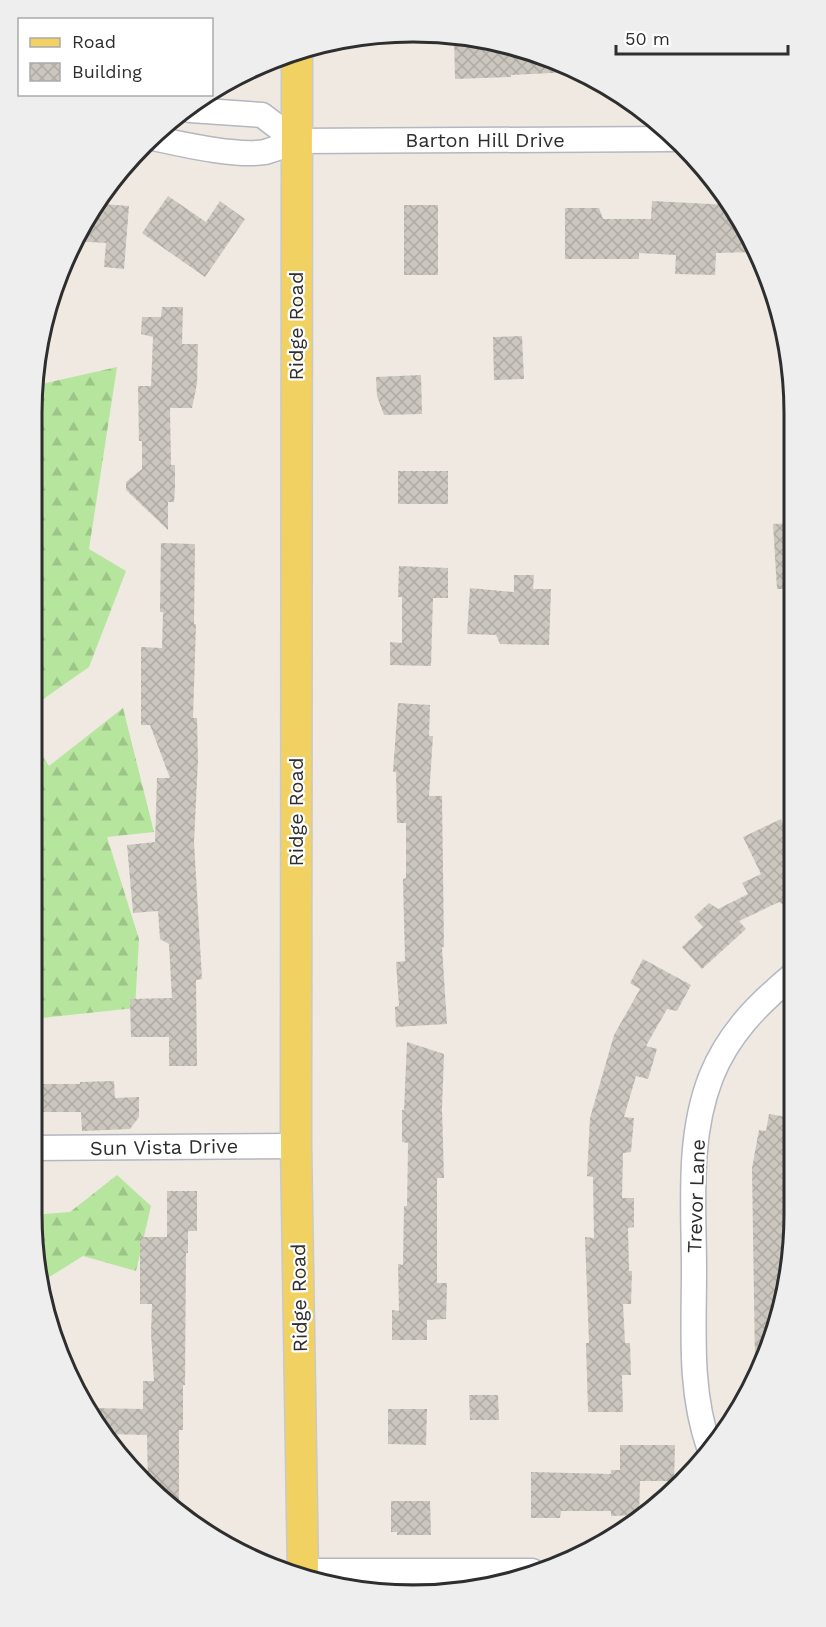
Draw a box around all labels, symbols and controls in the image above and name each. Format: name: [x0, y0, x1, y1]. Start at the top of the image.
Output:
legend: [18, 18, 213, 96]
scale bar: [616, 18, 788, 56]
text: 50 m: [625, 28, 670, 49]
text: Road: [72, 31, 116, 52]
text: Building: [72, 61, 142, 82]
street label: Barton Hill Drive: [405, 128, 565, 152]
street label: Ridge Road: [284, 272, 308, 380]
street label: Ridge Road: [284, 758, 308, 866]
street label: Sun Vista Drive: [90, 1134, 238, 1160]
street label: Trevor Lane: [682, 1139, 710, 1253]
street label: Ridge Road: [286, 1243, 312, 1353]

